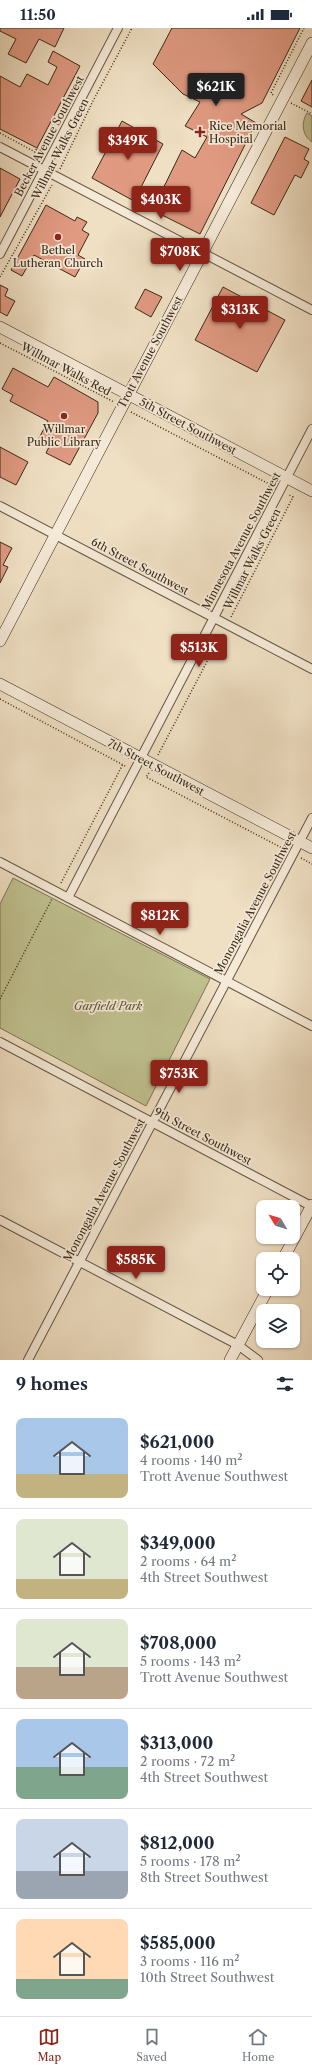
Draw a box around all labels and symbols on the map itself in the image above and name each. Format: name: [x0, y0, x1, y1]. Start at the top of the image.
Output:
street label: Becker Avenue Southwest: [11, 73, 87, 199]
pin: $621K: [188, 73, 244, 107]
street label: Willmar Walks Green: [28, 96, 92, 203]
place label: Rice Memorial Hospital: [209, 119, 287, 146]
marker: Rice Memorial Hospital: [194, 126, 206, 138]
pin: $349K: [100, 127, 156, 161]
pin: $403K: [133, 186, 189, 220]
marker: Bethel Lutheran Church: [53, 232, 63, 242]
pin: $708K: [152, 238, 208, 272]
place label: Bethel Lutheran Church: [13, 243, 103, 270]
street label: Trott Avenue Southwest: [114, 293, 186, 411]
pin: $313K: [212, 296, 268, 330]
street label: Willmar Walks Red: [18, 339, 114, 399]
street label: 5th Street Southwest: [137, 394, 239, 458]
marker: Willmar Public Library: [59, 411, 69, 421]
place label: Willmar Public Library: [27, 422, 102, 449]
street label: Minnesota Avenue Southwest: [199, 470, 283, 612]
street label: Willmar Walks Green: [220, 506, 284, 613]
street label: 6th Street Southwest: [89, 534, 191, 598]
pin: $513K: [171, 634, 227, 668]
street label: 7th Street Southwest: [105, 736, 207, 798]
street label: Monongalia Avenue Southwest: [211, 829, 299, 977]
pin: $812K: [132, 902, 188, 936]
park label: Garfield Park: [74, 999, 143, 1013]
pin: $753K: [151, 1060, 207, 1094]
street label: 9th Street Southwest: [152, 1104, 254, 1168]
street label: Monongalia Avenue Southwest: [60, 1116, 148, 1264]
north arrow: [256, 1200, 300, 1244]
pin: $585K: [108, 1246, 164, 1280]

